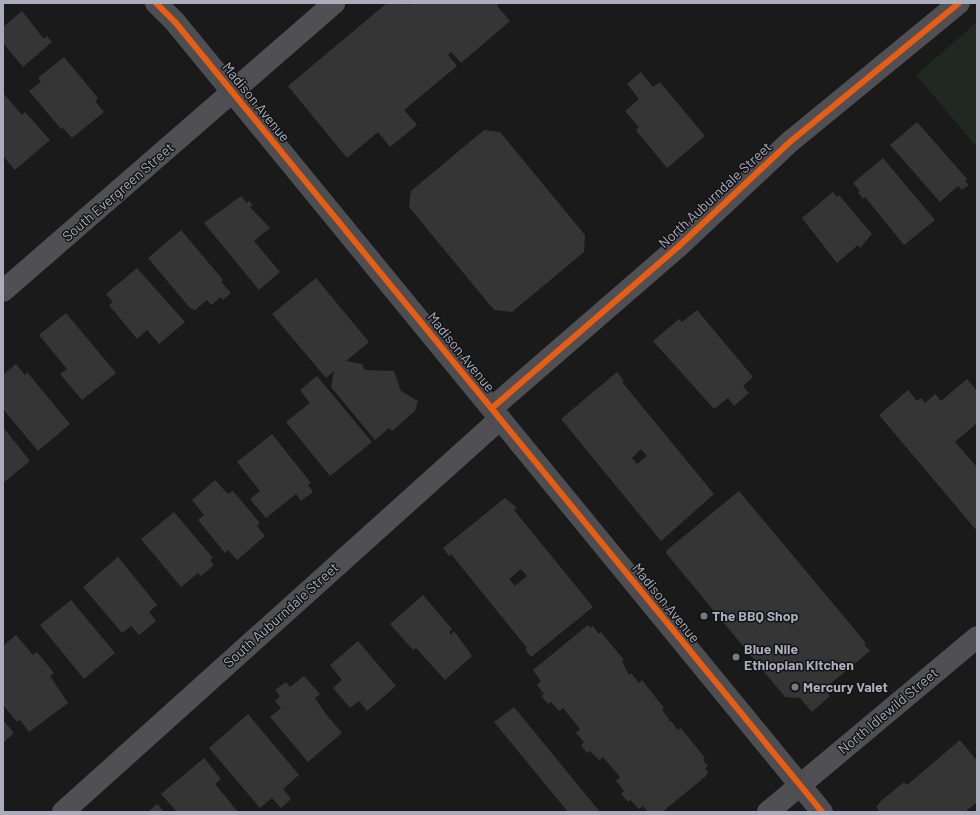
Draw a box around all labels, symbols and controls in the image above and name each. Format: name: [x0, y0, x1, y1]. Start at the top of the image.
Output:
street label: Madison Avenue: [219, 59, 293, 145]
street label: North Auburndale Street: [655, 138, 775, 252]
street label: South Evergreen Street: [59, 139, 177, 245]
street label: Madison Avenue: [424, 309, 498, 395]
street label: South Auburndale Street: [220, 559, 342, 671]
street label: Madison Avenue: [629, 560, 703, 646]
place label: The BBQ Shop: [712, 608, 798, 624]
marker: The BBQ Shop: [699, 611, 709, 621]
place label: Blue Nile Ethiopian Kitchen: [744, 641, 854, 674]
marker: Blue Nile Ethiopian Kitchen: [731, 652, 741, 662]
street label: North Idlewild Street: [835, 664, 941, 758]
place label: Mercury Valet: [803, 679, 888, 695]
marker: Mercury Valet: [790, 682, 800, 692]

